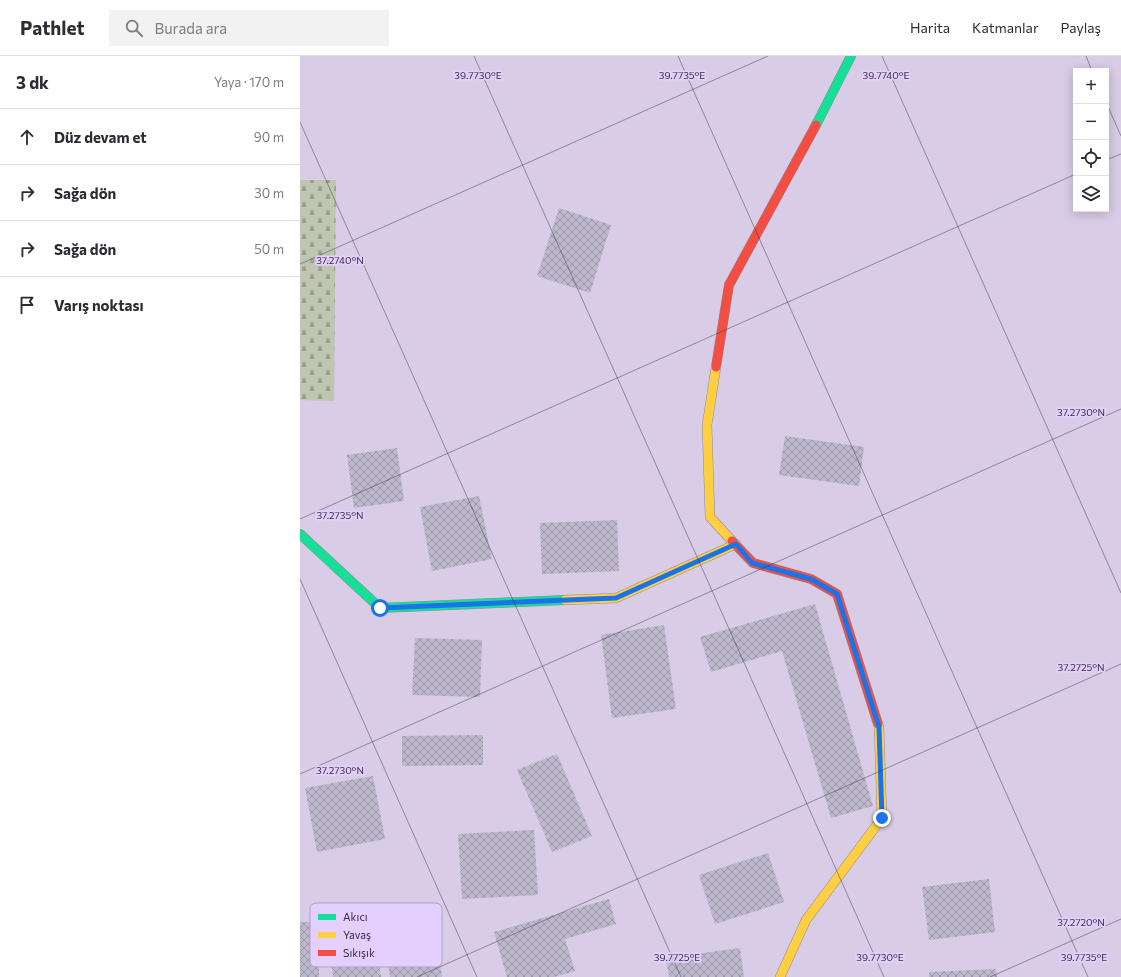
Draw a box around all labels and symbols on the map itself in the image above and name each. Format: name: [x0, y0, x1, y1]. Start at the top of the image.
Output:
text: 39.7730°E: [454, 69, 502, 81]
text: 39.7735°E: [659, 69, 705, 81]
text: 39.7740°E: [863, 69, 910, 81]
text: 37.2740°N: [316, 254, 364, 266]
text: 37.2730°N: [1057, 406, 1105, 418]
text: 37.2735°N: [316, 509, 364, 521]
route start: [371, 599, 389, 617]
text: 37.2725°N: [1058, 661, 1104, 673]
text: 37.2730°N: [316, 764, 364, 776]
route end: [873, 809, 891, 827]
legend: [310, 903, 442, 967]
text: Akıcı: [343, 910, 368, 923]
text: 37.2720°N: [1057, 916, 1105, 928]
text: Yavaş: [343, 928, 371, 941]
text: Sıkışık: [343, 946, 375, 959]
text: 39.7725°E: [654, 951, 700, 963]
text: 39.7730°E: [856, 951, 904, 963]
text: 39.7735°E: [1061, 951, 1107, 963]

